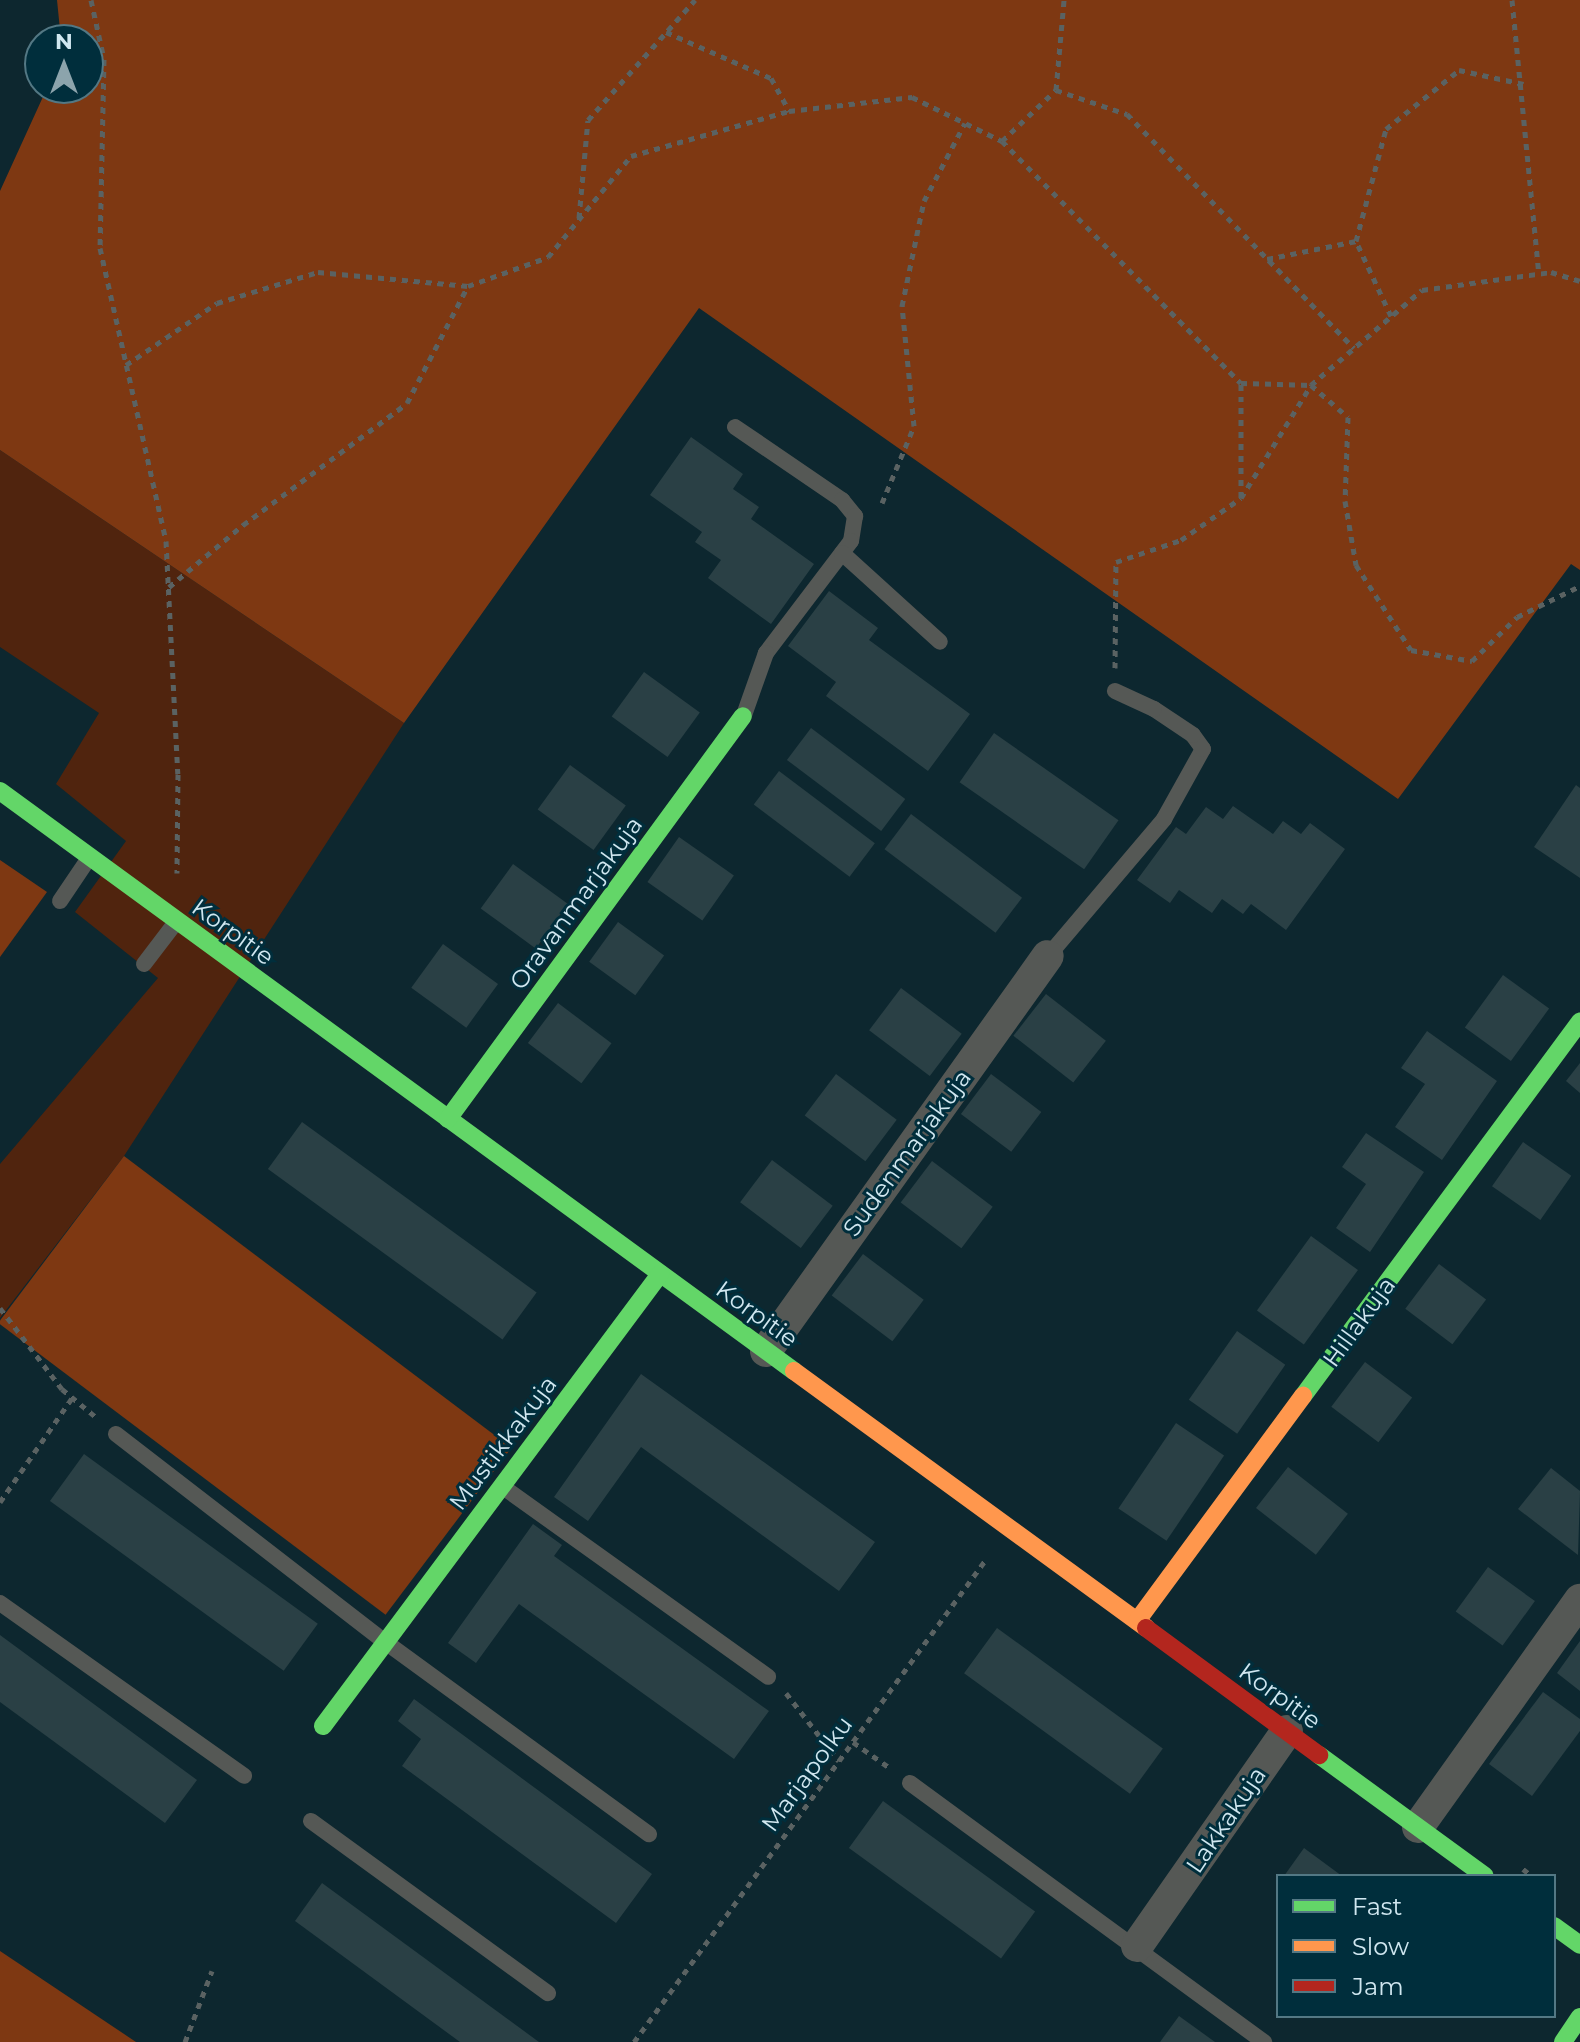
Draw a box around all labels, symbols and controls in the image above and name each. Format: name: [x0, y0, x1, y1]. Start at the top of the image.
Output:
north arrow: [24, 24, 104, 104]
text: N: [55, 28, 73, 55]
street label: Oravanmarjakuja: [504, 811, 648, 995]
street label: Korpitie: [186, 893, 280, 971]
street label: Sudenmarjakuja: [837, 1064, 977, 1242]
street label: Hillakuja: [1317, 1271, 1401, 1373]
street label: Korpitie: [710, 1275, 804, 1353]
street label: Mustikkakuja: [443, 1370, 563, 1516]
street label: Korpitie: [1233, 1657, 1327, 1735]
street label: Marjapolku: [756, 1711, 858, 1837]
street label: Lakkakuja: [1180, 1761, 1272, 1879]
legend: [1276, 1874, 1556, 2018]
text: Fast: [1352, 1892, 1402, 1921]
text: Slow: [1352, 1932, 1409, 1961]
text: Jam: [1352, 1972, 1404, 2001]

